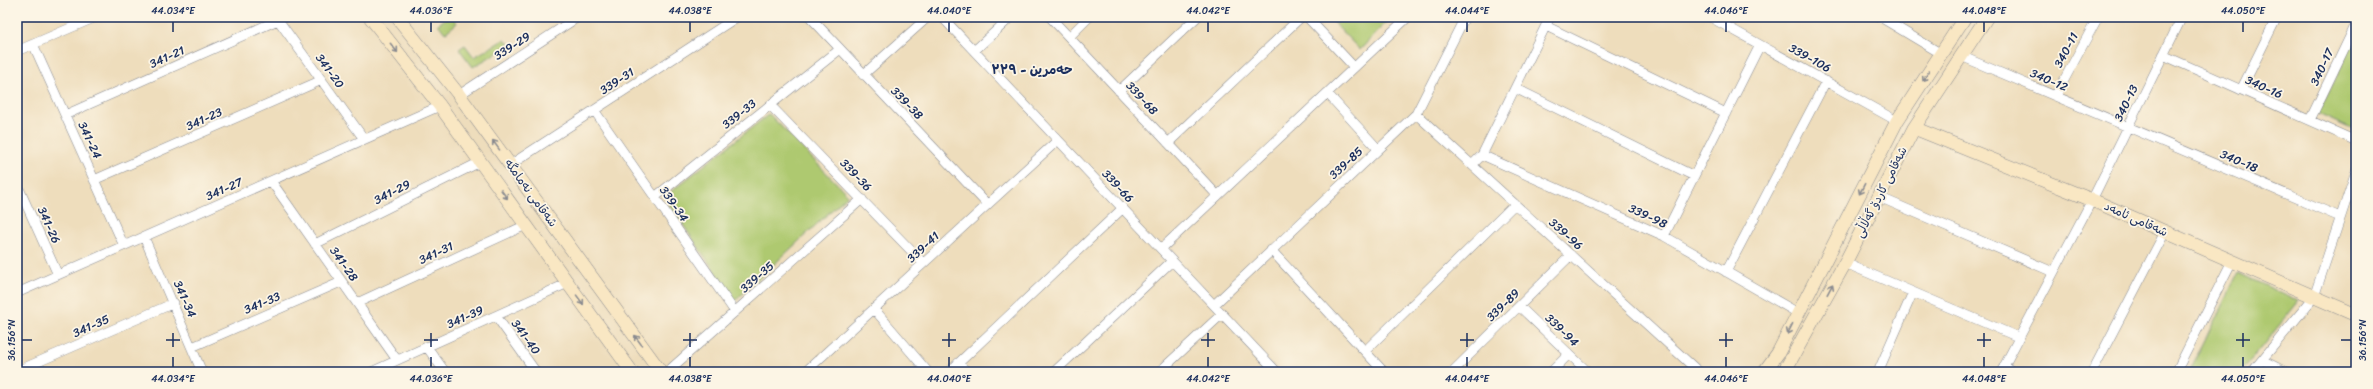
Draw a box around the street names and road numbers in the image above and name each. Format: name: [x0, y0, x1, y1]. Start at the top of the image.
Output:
street label: 339-29: [489, 26, 535, 66]
street label: 340-11: [2047, 28, 2085, 72]
street label: 339-106: [1785, 37, 1835, 79]
street label: 341-21: [146, 39, 188, 75]
street label: 340-17: [2304, 44, 2341, 89]
street label: 341-20: [310, 49, 351, 94]
street label: 339-31: [595, 61, 639, 101]
street label: 340-12: [2027, 62, 2071, 98]
street label: 340-16: [2242, 69, 2287, 105]
street label: 339-68: [1120, 76, 1164, 120]
street label: 340-13: [2108, 80, 2145, 125]
street label: 339-38: [885, 81, 929, 125]
street label: 339-33: [717, 93, 762, 135]
street label: 341-23: [182, 101, 226, 137]
street label: 341-24: [72, 118, 108, 163]
street label: 339-85: [1324, 141, 1368, 185]
street label: شەقامی کاردۆ گەڵاڵی: [1848, 142, 1914, 242]
street label: 340-18: [2216, 143, 2262, 179]
street label: 339-36: [834, 153, 878, 197]
street label: شەقامی نەمامگە: [498, 154, 564, 232]
street label: 339-66: [1096, 164, 1140, 208]
street label: 341-27: [202, 171, 247, 207]
street label: 341-29: [370, 173, 414, 211]
street label: 339-34: [653, 181, 695, 227]
street label: شەقامی ئامەد: [2100, 195, 2172, 243]
street label: 339-98: [1625, 197, 1671, 235]
street label: 341-26: [31, 203, 67, 247]
street label: 339-96: [1544, 212, 1588, 256]
street label: 339-41: [901, 226, 945, 268]
street label: 341-31: [415, 235, 457, 271]
street label: 341-28: [324, 242, 364, 286]
street label: 339-35: [735, 256, 779, 298]
street label: 341-34: [167, 277, 203, 322]
street label: 339-89: [1481, 283, 1525, 327]
street label: 341-33: [240, 285, 284, 321]
street label: 341-39: [443, 299, 487, 335]
street label: 341-35: [69, 308, 113, 344]
street label: 339-94: [1540, 308, 1585, 352]
street label: 341-40: [505, 314, 547, 360]

